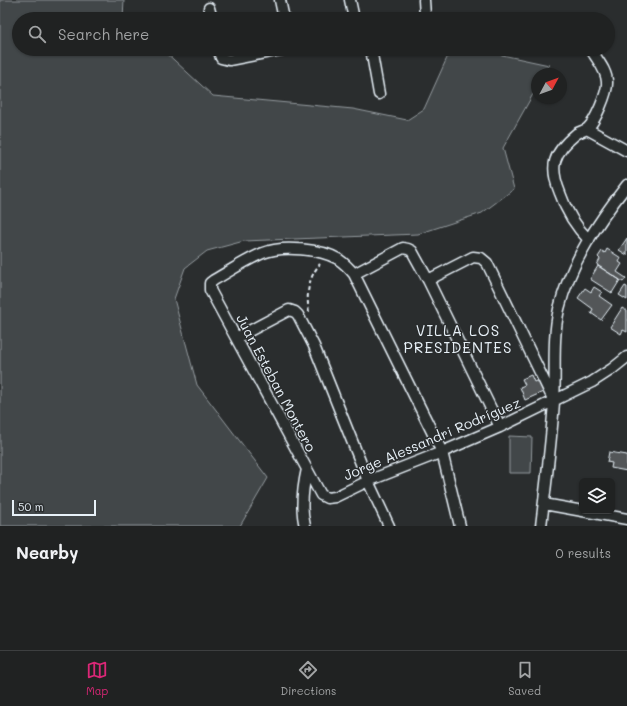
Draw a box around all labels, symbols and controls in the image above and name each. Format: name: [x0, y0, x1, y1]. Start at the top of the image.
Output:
search box: [12, 12, 615, 56]
icon: search: [26, 23, 48, 45]
text: Search here: [58, 24, 149, 44]
north arrow: [531, 68, 567, 104]
street label: Juan Esteban Montero: [232, 311, 321, 455]
district label: VILLA LOS PRESIDENTES: [404, 320, 512, 357]
street label: Jorge Alessandri Rodríguez: [340, 392, 523, 485]
map controls: [579, 478, 615, 514]
button: layers: [579, 478, 615, 514]
scale bar: [12, 498, 96, 517]
text: 50 m: [18, 499, 44, 514]
text: Nearby: [16, 541, 78, 563]
text: 0 results: [556, 544, 611, 561]
tab: Map: [86, 659, 108, 698]
tab: Directions: [280, 659, 336, 698]
tab: Saved: [508, 659, 541, 698]

